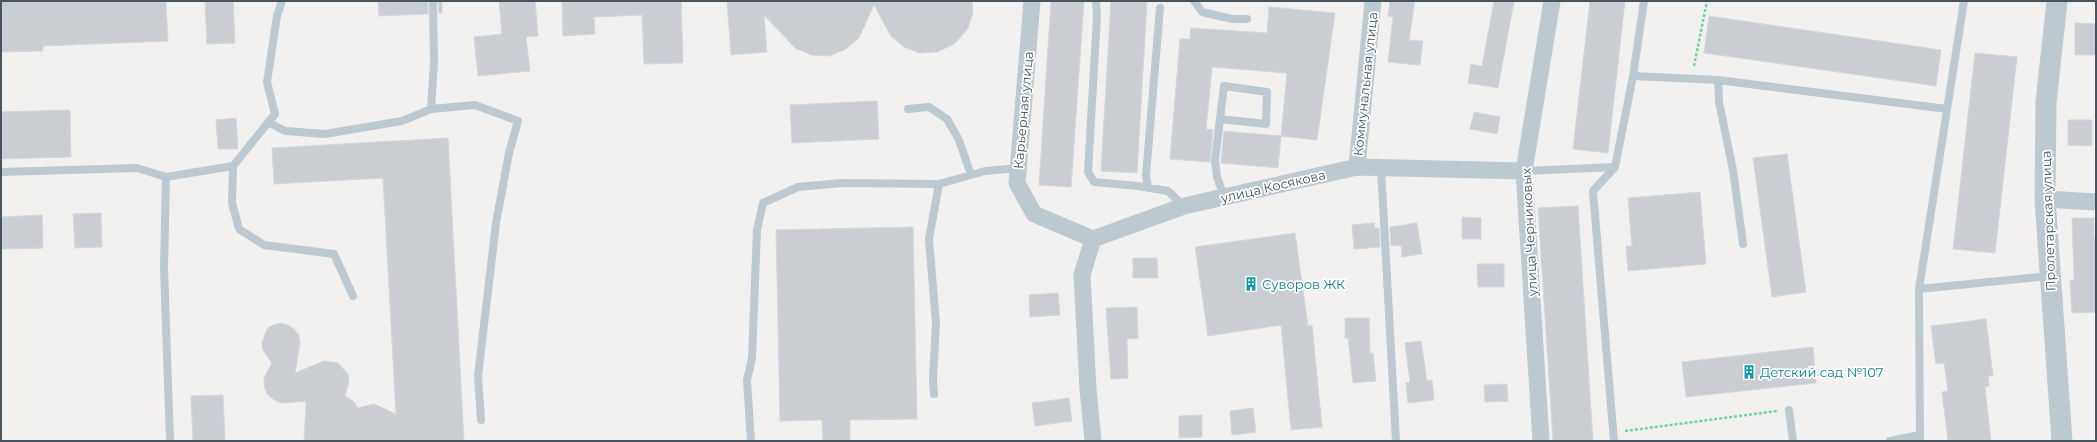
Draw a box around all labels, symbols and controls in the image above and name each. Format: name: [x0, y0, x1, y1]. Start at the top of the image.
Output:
street label: Коммунальная улица: [1349, 11, 1381, 157]
street label: Карьерная улица: [1010, 51, 1036, 169]
street label: Пролетарская улица: [2038, 150, 2058, 292]
street label: улица Косякова: [1218, 166, 1327, 206]
street label: улица Черниковых: [1518, 167, 1540, 298]
building icon: Суворов ЖК: [1243, 276, 1259, 292]
place label: Суворов ЖК: [1262, 276, 1345, 292]
building icon: Детский сад №107: [1741, 364, 1757, 380]
place label: Детский сад №107: [1760, 364, 1884, 380]

